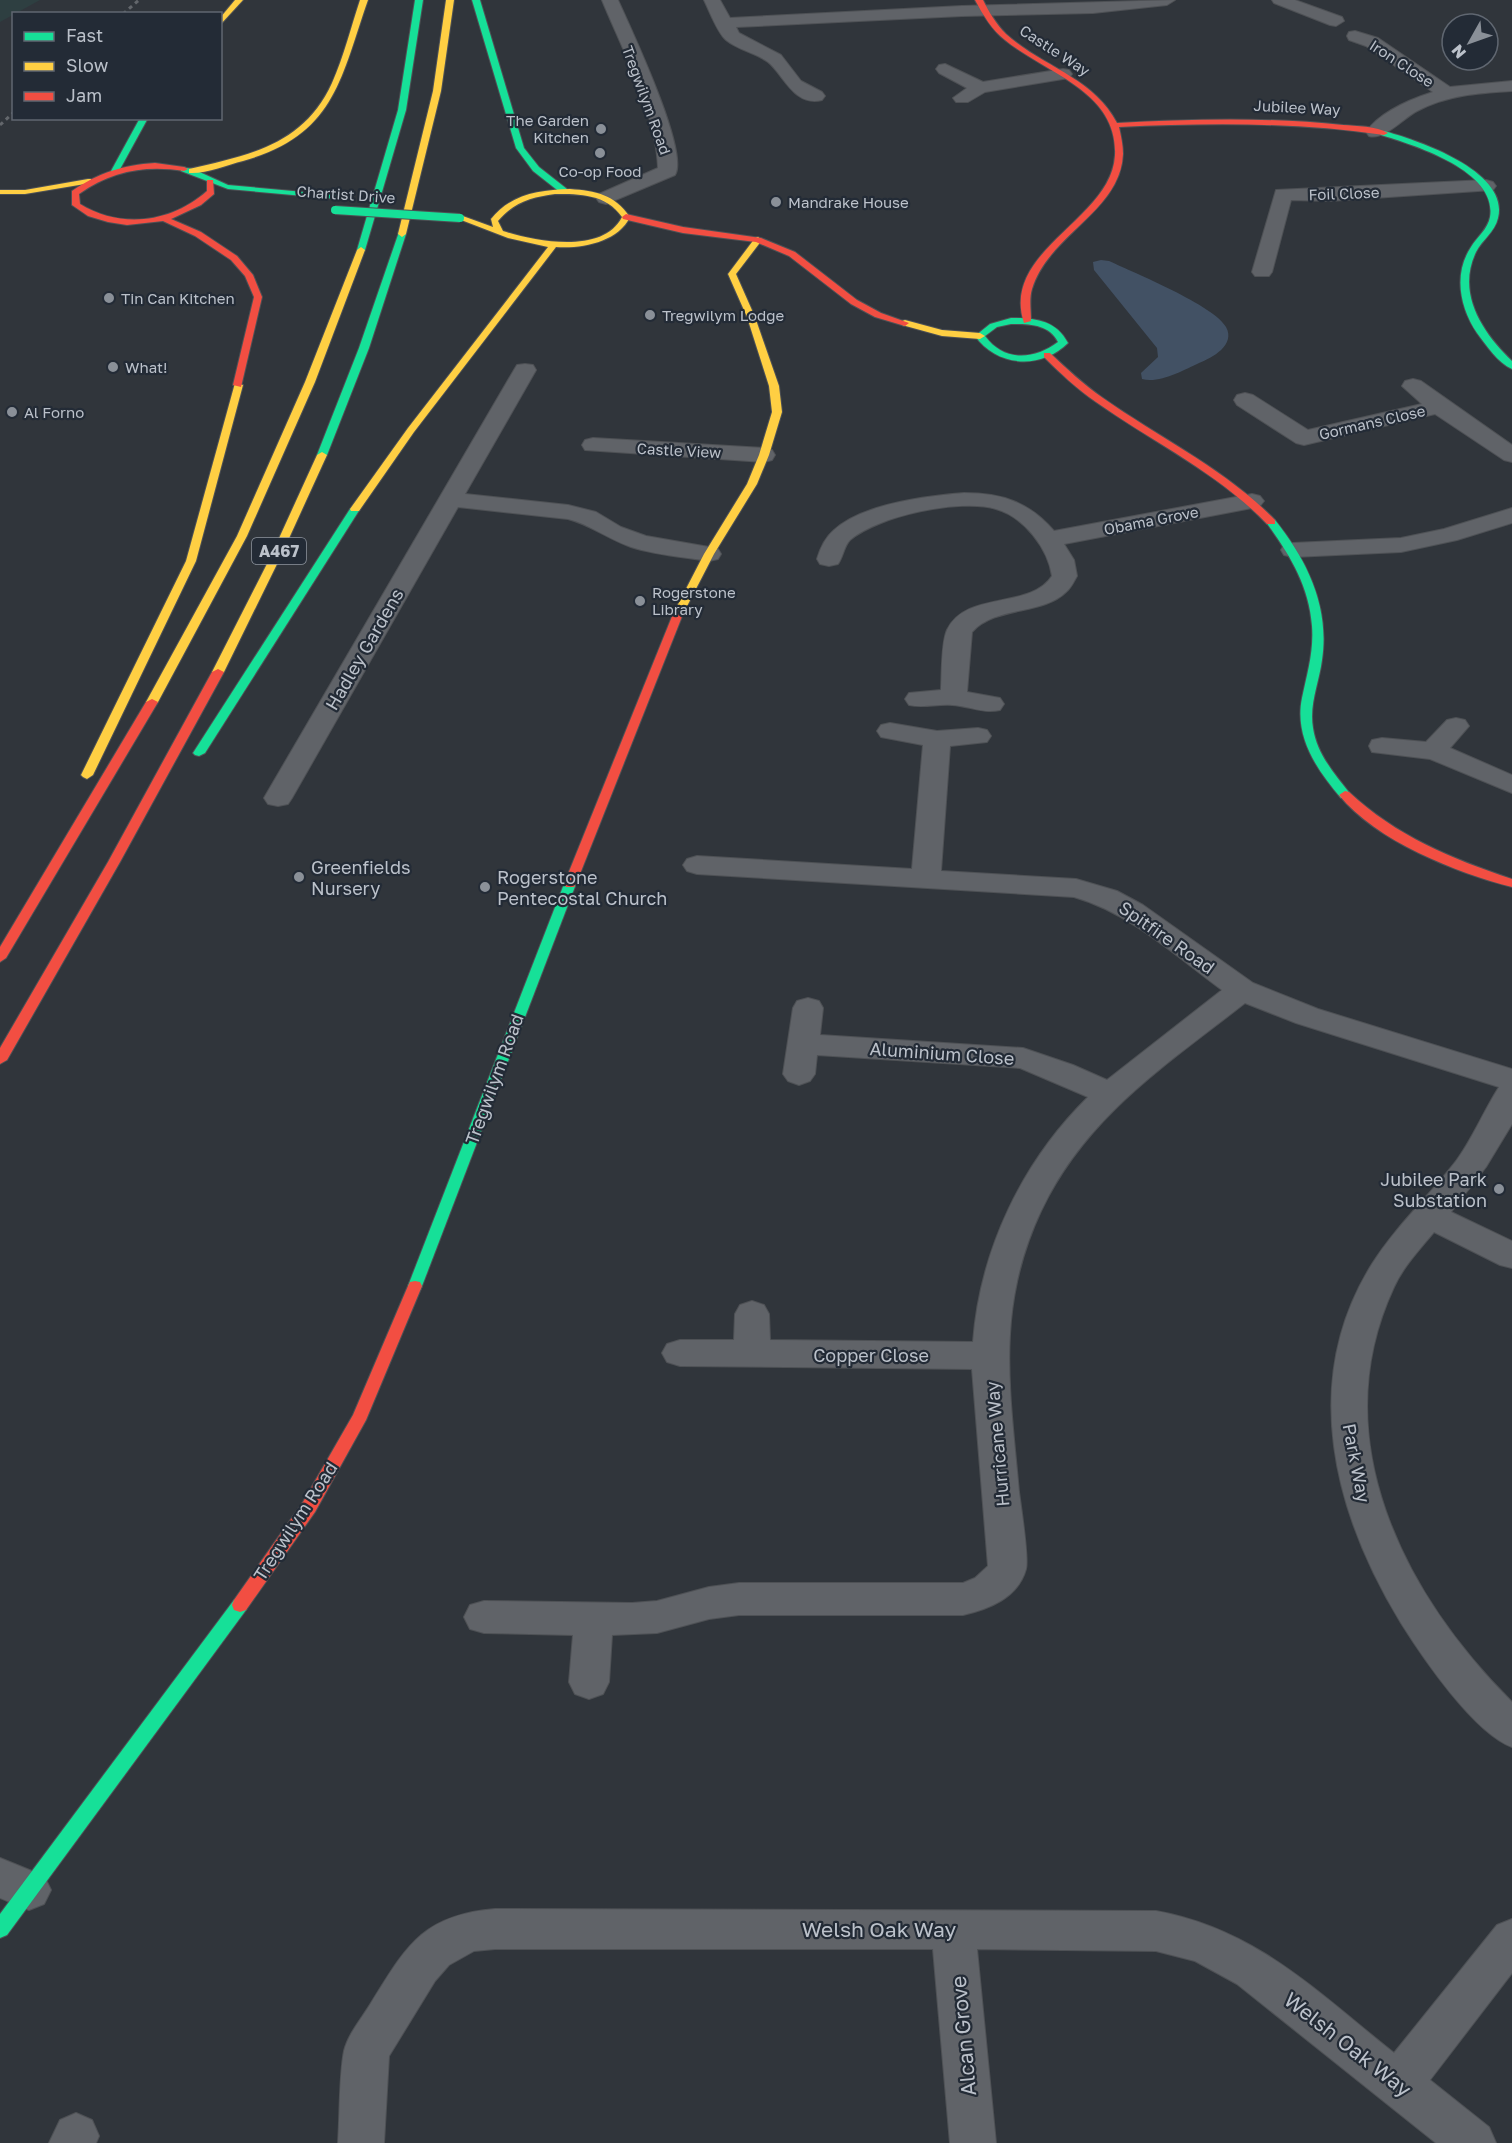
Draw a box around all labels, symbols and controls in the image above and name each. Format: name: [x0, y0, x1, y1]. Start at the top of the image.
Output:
legend: [12, 12, 222, 120]
north arrow: [1440, 12, 1500, 72]
street label: Castle Way: [1017, 21, 1094, 80]
text: Fast: [66, 24, 103, 46]
street label: Iron Close: [1367, 36, 1438, 91]
text: N: [1447, 41, 1470, 63]
street label: Tregwilym Road: [619, 43, 675, 157]
text: Slow: [66, 54, 109, 76]
text: Jam: [66, 84, 102, 106]
street label: Jubilee Way: [1253, 96, 1341, 118]
place label: The Garden Kitchen: [506, 111, 589, 146]
marker: The Garden Kitchen: [594, 122, 608, 136]
marker: Co-op Food: [593, 146, 607, 160]
place label: Co-op Food: [559, 162, 641, 180]
street label: Chartist Drive: [296, 182, 396, 206]
street label: Foil Close: [1308, 183, 1380, 203]
place label: Mandrake House: [788, 193, 909, 211]
marker: Mandrake House: [769, 195, 783, 209]
place label: Tin Can Kitchen: [121, 289, 235, 307]
marker: Tin Can Kitchen: [102, 291, 116, 305]
place label: Tregwilym Lodge: [662, 306, 785, 324]
marker: Tregwilym Lodge: [643, 308, 657, 322]
place label: What!: [125, 358, 167, 376]
marker: What!: [106, 360, 120, 374]
street label: Gormans Close: [1317, 401, 1427, 443]
place label: Al Forno: [24, 403, 84, 421]
marker: Al Forno: [5, 405, 19, 419]
street label: Castle View: [636, 439, 722, 461]
street label: Obama Grove: [1102, 502, 1200, 538]
road number: A467: [252, 538, 306, 564]
place label: Rogerstone Library: [652, 583, 736, 618]
street label: Hadley Gardens: [320, 584, 408, 714]
marker: Rogerstone Library: [633, 594, 647, 608]
place label: Greenfields Nursery: [311, 856, 411, 899]
place label: Rogerstone Pentecostal Church: [497, 866, 667, 909]
marker: Greenfields Nursery: [292, 870, 306, 884]
marker: Rogerstone Pentecostal Church: [478, 880, 492, 894]
street label: Spitfire Road: [1115, 896, 1219, 978]
street label: Tregwilym Road: [460, 1011, 528, 1147]
street label: Aluminium Close: [869, 1037, 1015, 1069]
place label: Jubilee Park Substation: [1380, 1168, 1487, 1211]
marker: Jubilee Park Substation: [1492, 1182, 1506, 1196]
street label: Copper Close: [813, 1344, 929, 1366]
street label: Hurricane Way: [981, 1380, 1013, 1508]
street label: Park Way: [1339, 1422, 1375, 1504]
street label: Tregwilym Road: [248, 1457, 342, 1585]
street label: Welsh Oak Way: [802, 1916, 957, 1942]
street label: Alcan Grove: [945, 1975, 981, 2097]
street label: Welsh Oak Way: [1279, 1986, 1417, 2102]

